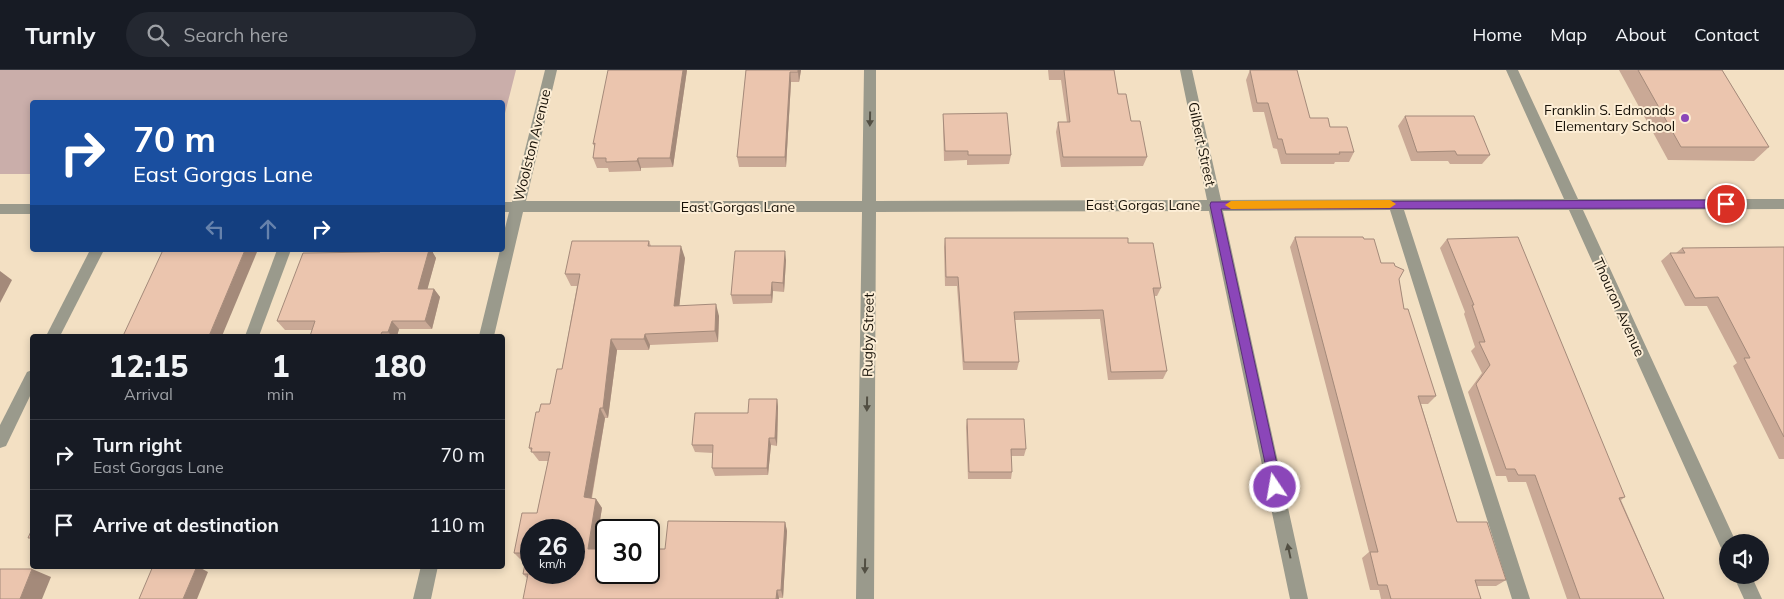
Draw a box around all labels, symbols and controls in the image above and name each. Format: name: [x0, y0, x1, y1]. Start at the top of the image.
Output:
search box: [126, 12, 476, 57]
text: Turnly: [25, 20, 96, 50]
icon: search: [144, 21, 172, 49]
text: Search here: [184, 23, 288, 47]
text: Home: [1472, 23, 1522, 46]
text: Map: [1550, 23, 1587, 46]
text: About: [1615, 23, 1666, 46]
text: Contact: [1694, 23, 1759, 46]
street label: Woolston Avenue: [509, 87, 555, 203]
street label: Gilbert Street: [1184, 100, 1220, 188]
place label: Franklin S. Edmonds Elementary School: [1544, 101, 1675, 135]
one-way arrow: [866, 111, 874, 127]
marker: Franklin S. Edmonds Elementary School: [1679, 112, 1691, 124]
text: 70 m: [133, 117, 216, 161]
icon: right: [50, 120, 115, 185]
text: East Gorgas Lane: [133, 160, 313, 188]
pin: [1705, 183, 1747, 225]
icon: arrive: [1712, 190, 1740, 218]
street label: East Gorgas Lane: [1086, 196, 1200, 214]
street label: East Gorgas Lane: [681, 198, 795, 216]
icon: left: [201, 215, 229, 243]
icon: ahead: [254, 215, 282, 243]
icon: right: [307, 215, 335, 243]
street label: Thouron Avenue: [1589, 255, 1649, 359]
street label: Rugby Street: [858, 293, 878, 377]
text: 12:15: [108, 347, 188, 385]
text: 1: [271, 347, 289, 385]
text: 180: [373, 347, 427, 385]
text: Arrival: [124, 384, 173, 404]
text: min: [267, 384, 294, 404]
text: m: [392, 384, 407, 404]
one-way arrow: [863, 396, 871, 412]
text: Turn right: [93, 433, 182, 457]
icon: right: [50, 441, 78, 469]
text: 70 m: [441, 443, 485, 467]
text: East Gorgas Lane: [93, 457, 224, 477]
position arrow: [1248, 460, 1300, 512]
icon: arrive: [50, 511, 78, 539]
text: Arrive at destination: [93, 513, 279, 537]
text: 110 m: [429, 513, 485, 537]
speed limit sign: 30: [595, 519, 660, 584]
text: 26: [537, 530, 568, 561]
map controls: [1719, 534, 1769, 584]
button: sound: [1719, 534, 1769, 584]
one-way arrow: [1285, 544, 1293, 559]
text: km/h: [539, 556, 566, 571]
one-way arrow: [861, 558, 869, 574]

